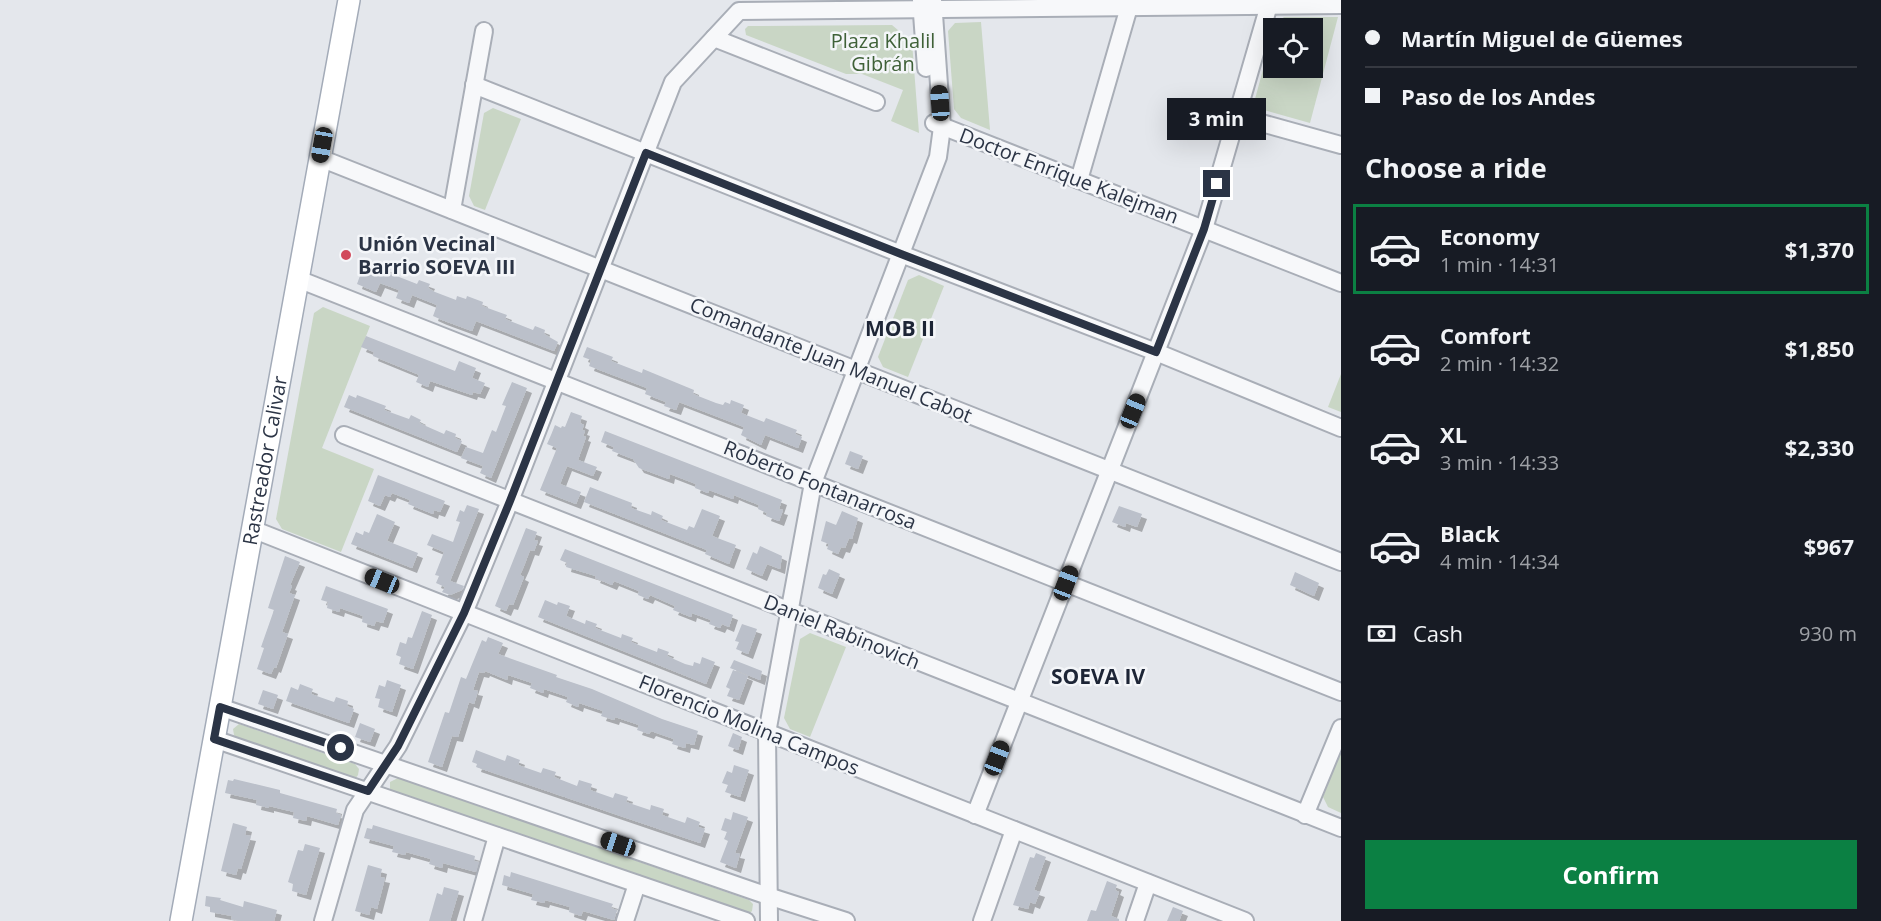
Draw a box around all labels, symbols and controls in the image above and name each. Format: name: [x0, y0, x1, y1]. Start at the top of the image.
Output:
map controls: [1263, 18, 1323, 78]
button: locate: [1263, 18, 1323, 78]
text: Martín Miguel de Güemes: [1401, 23, 1683, 53]
park label: Plaza Khalil Gibrán: [831, 27, 935, 77]
text: Paso de los Andes: [1401, 81, 1596, 111]
car: [930, 84, 950, 122]
callout: 3 min: [1168, 97, 1266, 139]
text: 3 min: [1189, 105, 1244, 132]
street label: Doctor Enrique Kalejman: [956, 121, 1183, 230]
car: [310, 126, 334, 164]
text: Choose a ride: [1365, 149, 1547, 186]
route end: [1203, 170, 1230, 197]
text: Economy: [1440, 221, 1539, 251]
icon: car: [1368, 222, 1422, 276]
place label: Unión Vecinal Barrio SOEVA III: [358, 230, 515, 280]
text: $1,370: [1785, 234, 1854, 264]
marker: Unión Vecinal Barrio SOEVA III: [339, 248, 353, 262]
text: 1 min · 14:31: [1440, 251, 1559, 278]
street label: Comandante Juan Manuel Cabot: [686, 290, 976, 429]
district label: MOB II: [865, 314, 935, 342]
text: Comfort: [1440, 320, 1531, 350]
icon: car: [1368, 321, 1422, 375]
text: $1,850: [1785, 333, 1854, 363]
text: 2 min · 14:32: [1440, 350, 1559, 377]
street label: Rastreador Calivar: [236, 374, 293, 547]
car: [1118, 391, 1148, 431]
text: XL: [1440, 419, 1467, 449]
icon: car: [1368, 420, 1422, 474]
text: $2,330: [1785, 432, 1854, 462]
street label: Roberto Fontanarrosa: [720, 434, 921, 536]
text: 3 min · 14:33: [1440, 449, 1559, 476]
text: Black: [1440, 518, 1500, 548]
icon: car: [1368, 519, 1422, 573]
text: $967: [1804, 531, 1854, 561]
text: 4 min · 14:34: [1440, 548, 1559, 575]
car: [1051, 563, 1081, 603]
car: [362, 566, 402, 596]
street label: Daniel Rabinovich: [760, 588, 924, 675]
icon: cash: [1365, 617, 1398, 650]
text: Cash: [1413, 618, 1463, 648]
text: 930 m: [1799, 620, 1857, 647]
district label: SOEVA IV: [1051, 662, 1145, 690]
street label: Florencio Molina Campos: [635, 668, 863, 781]
route start: [327, 734, 354, 761]
car: [982, 738, 1012, 778]
car: [598, 830, 638, 858]
button: Confirm: [1365, 840, 1857, 909]

